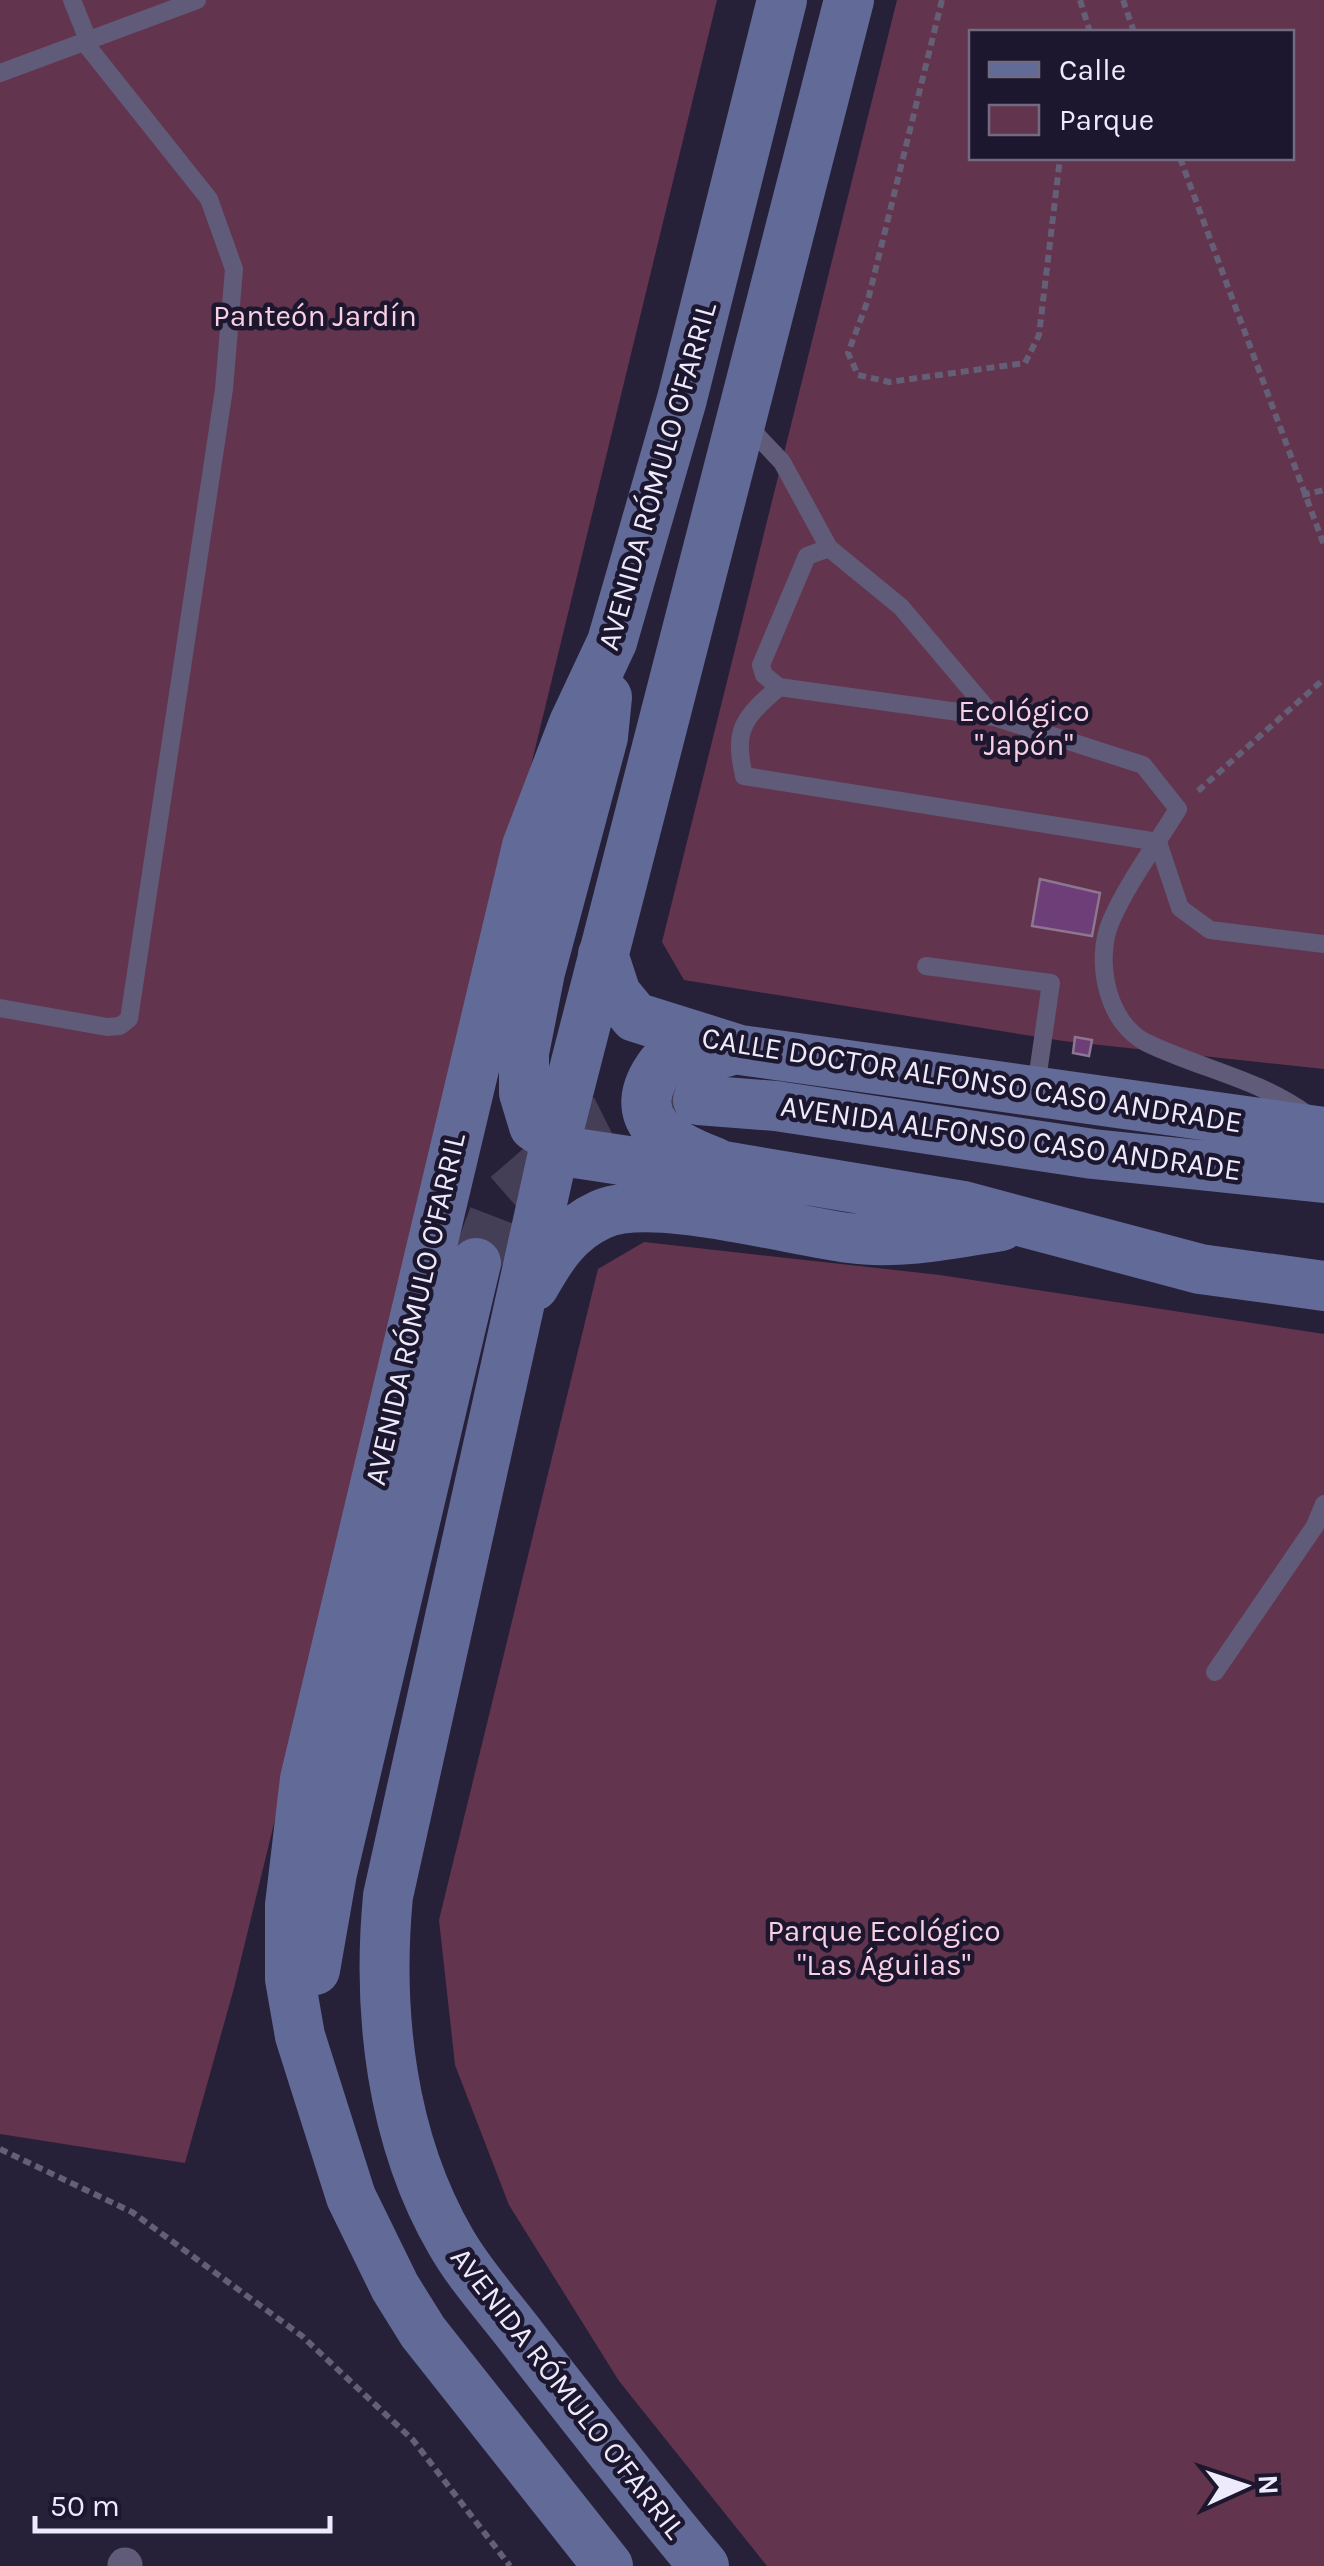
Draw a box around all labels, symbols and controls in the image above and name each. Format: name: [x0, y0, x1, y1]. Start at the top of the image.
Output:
legend: [969, 30, 1294, 160]
text: Calle: [1059, 52, 1126, 88]
text: Parque: [1059, 102, 1154, 138]
park label: Panteón Jardín: [213, 298, 417, 334]
street label: AVENIDA RÓMULO O'FARRIL: [590, 298, 724, 654]
park label: Ecológico "Japón": [958, 693, 1090, 763]
street label: CALLE DOCTOR ALFONSO CASO ANDRADE: [699, 1019, 1245, 1141]
street label: AVENIDA ALFONSO CASO ANDRADE: [778, 1088, 1244, 1188]
street label: AVENIDA RÓMULO O'FARRIL: [357, 1129, 473, 1489]
park label: Parque Ecológico "Las Águilas": [767, 1913, 1001, 1983]
street label: AVENIDA RÓMULO O'FARRIL: [443, 2240, 693, 2546]
north arrow: [1194, 2436, 1294, 2536]
scale bar: [35, 2471, 330, 2533]
text: N: [1251, 2474, 1285, 2496]
text: 50 m: [50, 2488, 120, 2524]

